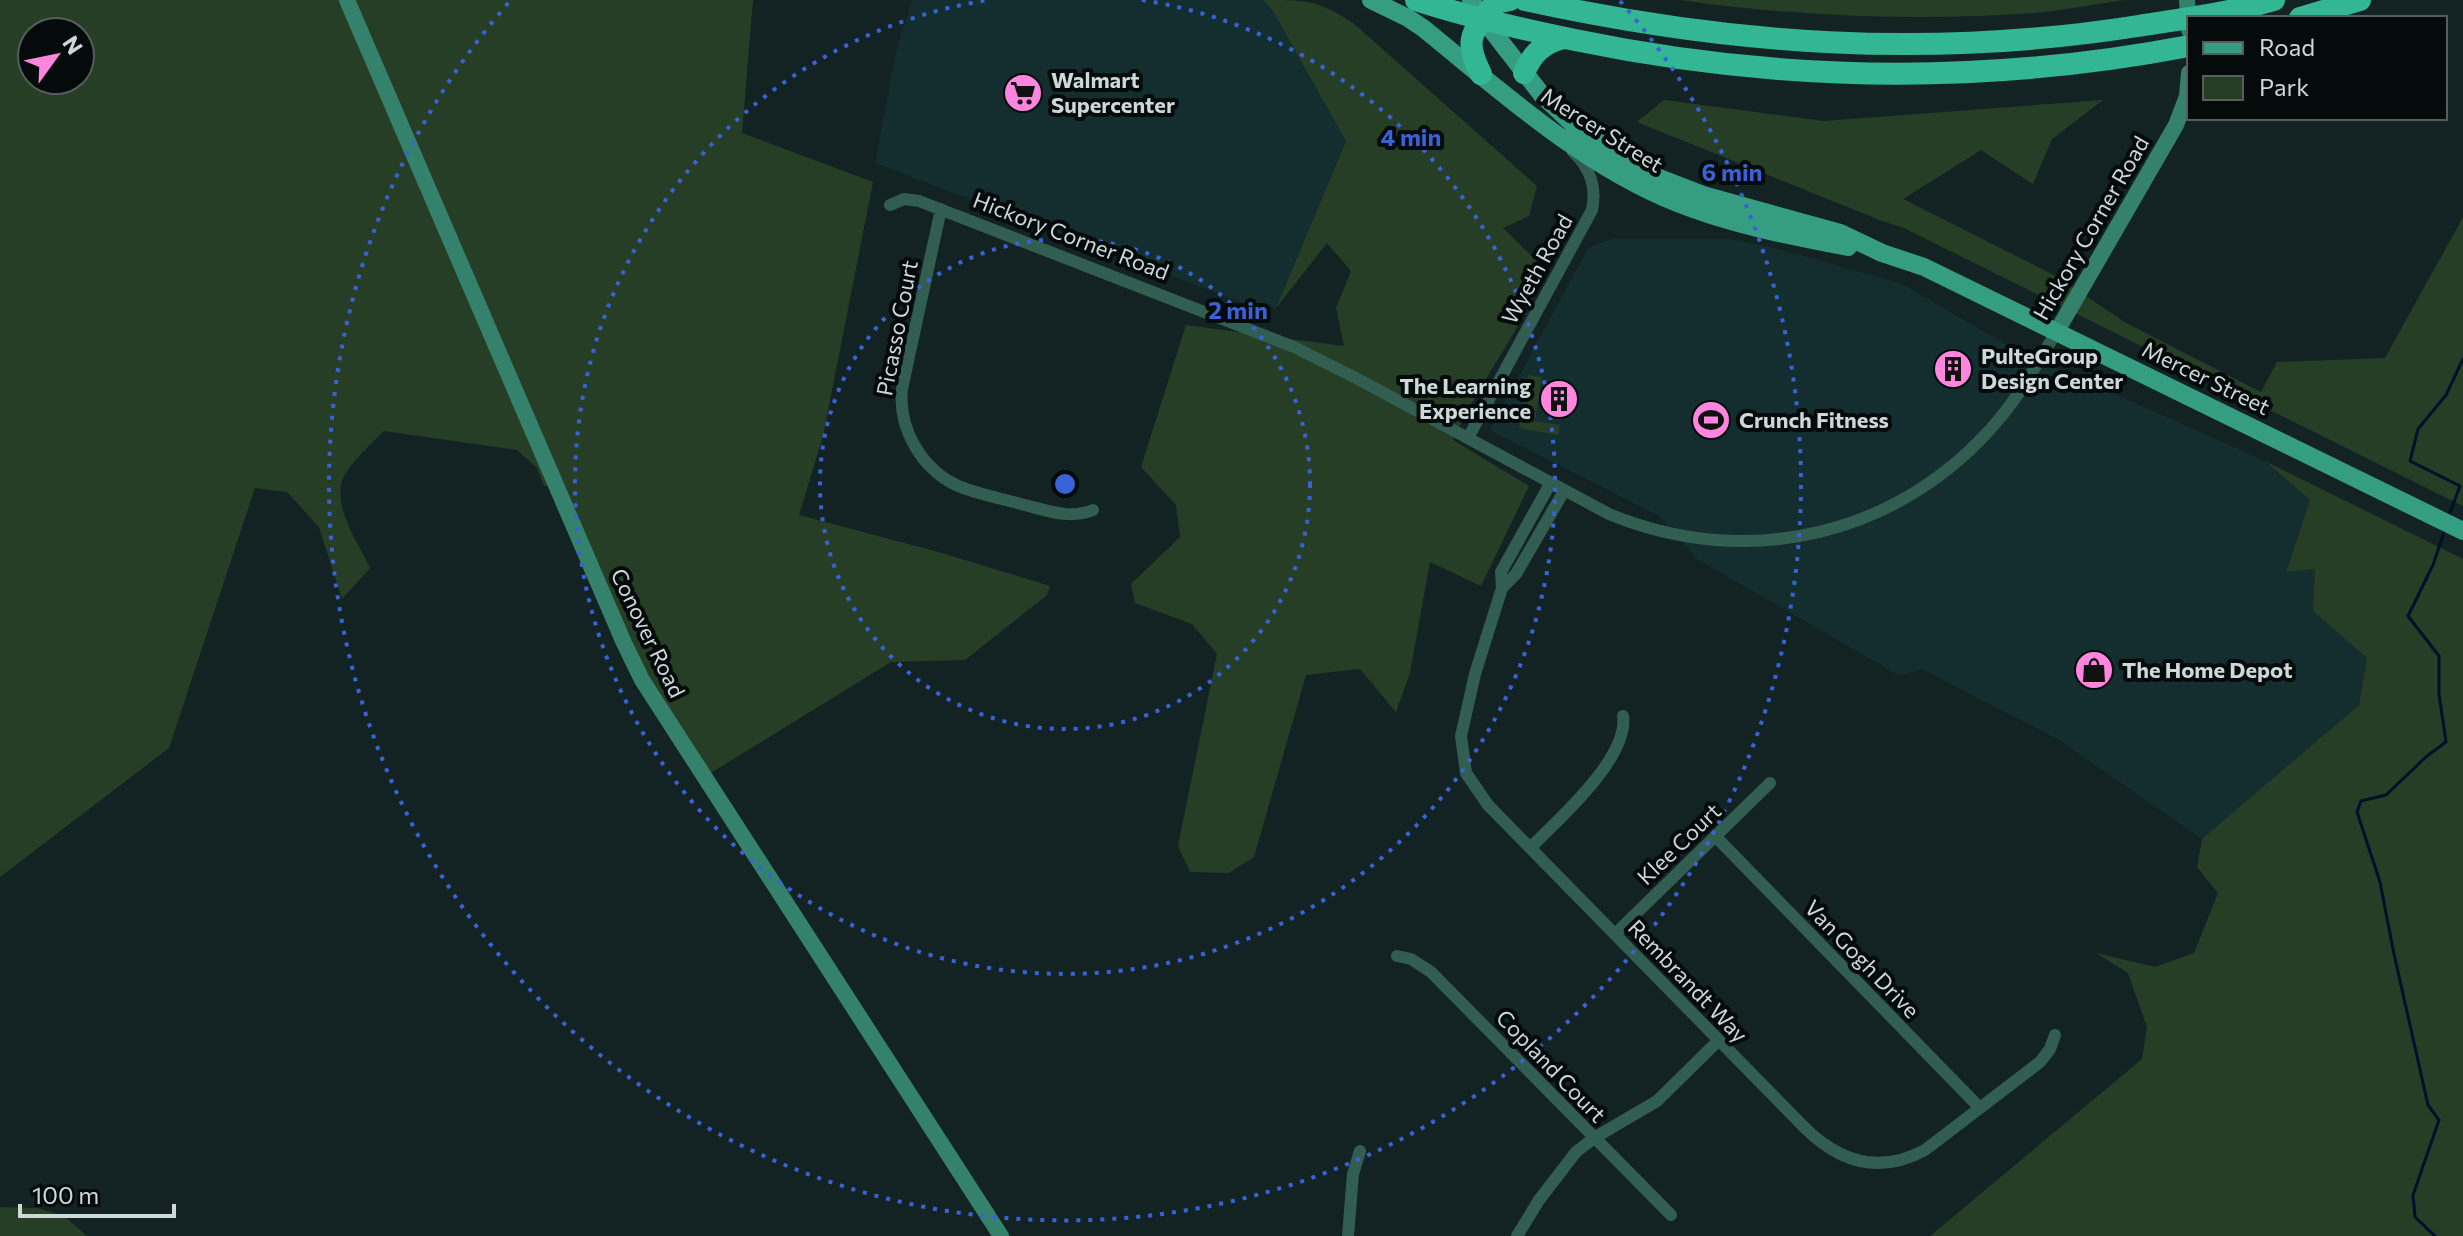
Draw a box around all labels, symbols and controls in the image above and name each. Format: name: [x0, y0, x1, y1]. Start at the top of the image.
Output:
north arrow: [16, 16, 96, 96]
legend: [2187, 16, 2447, 120]
text: N: [57, 31, 89, 59]
text: Road: [2259, 32, 2315, 61]
place label: Walmart Supercenter: [1051, 66, 1175, 118]
supermarket icon: Walmart Supercenter: [1002, 72, 1044, 114]
text: Park: [2259, 72, 2309, 101]
street label: Mercer Street: [1536, 81, 1668, 178]
text: 4 min: [1381, 122, 1441, 151]
street label: Hickory Corner Road: [2027, 131, 2154, 324]
text: 6 min: [1702, 157, 1762, 186]
street label: Hickory Corner Road: [969, 186, 1173, 285]
street label: Wyeth Road: [1495, 209, 1578, 328]
street label: Picasso Court: [870, 258, 923, 398]
text: 2 min: [1208, 295, 1268, 324]
street label: Mercer Street: [2138, 335, 2274, 420]
place label: PulteGroup Design Center: [1981, 342, 2123, 394]
building icon: PulteGroup Design Center: [1932, 348, 1974, 390]
place label: The Learning Experience: [1400, 372, 1531, 424]
building icon: The Learning Experience: [1538, 378, 1580, 420]
sports icon: Crunch Fitness: [1690, 399, 1732, 441]
place label: Crunch Fitness: [1739, 406, 1889, 433]
centre of rings: [1051, 470, 1079, 498]
street label: Conover Road: [606, 564, 691, 702]
shop icon: The Home Depot: [2073, 649, 2115, 691]
place label: The Home Depot: [2122, 656, 2292, 683]
street label: Klee Court: [1631, 797, 1726, 890]
street label: Van Gogh Drive: [1799, 894, 1925, 1023]
street label: Rembrandt Way: [1623, 914, 1754, 1048]
street label: Copland Court: [1491, 1004, 1612, 1128]
scale bar: [20, 1168, 174, 1218]
text: 100 m: [32, 1180, 99, 1209]

